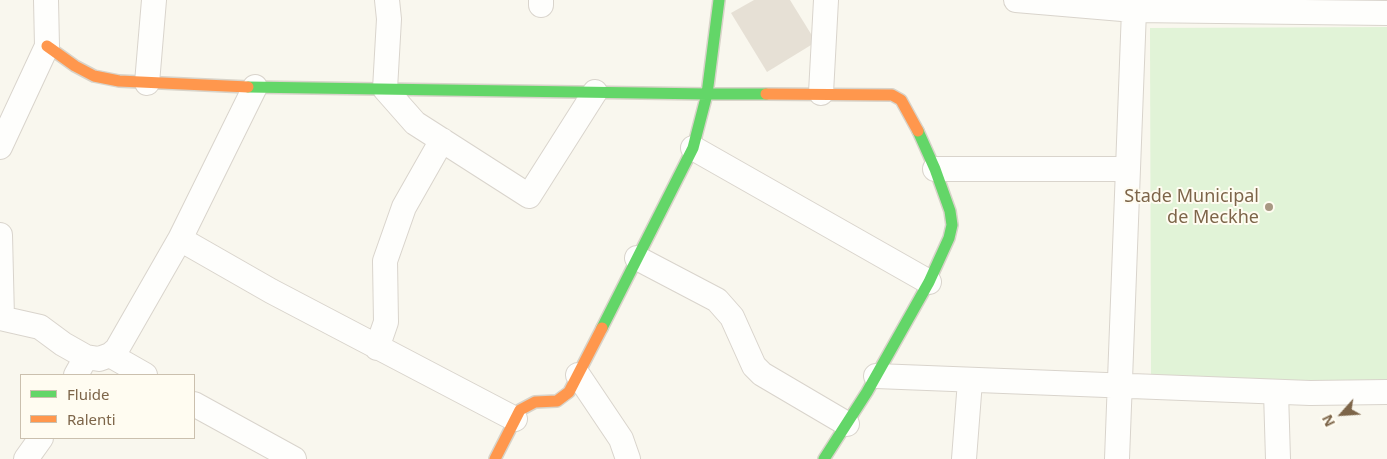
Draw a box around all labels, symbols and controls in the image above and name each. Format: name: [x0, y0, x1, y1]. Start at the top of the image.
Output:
place label: Stade Municipal de Meckhe: [1124, 186, 1259, 228]
marker: Stade Municipal de Meckhe: [1263, 201, 1275, 213]
legend: [20, 374, 195, 439]
text: Fluide: [67, 384, 109, 404]
north arrow: [1317, 389, 1367, 439]
text: Ralenti: [67, 409, 116, 429]
text: N: [1317, 412, 1339, 430]

